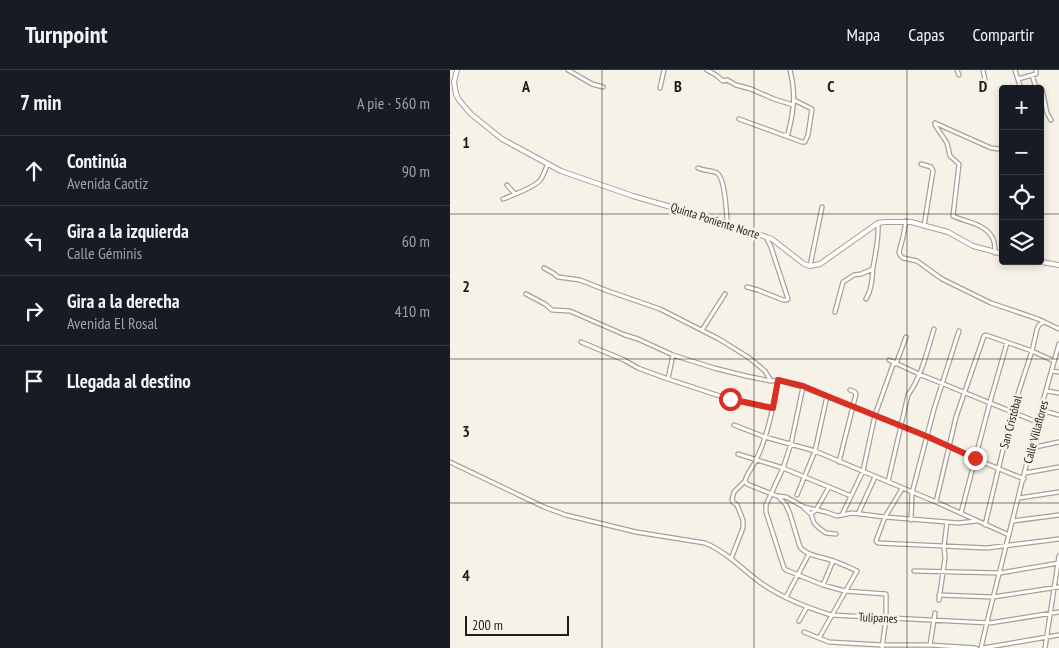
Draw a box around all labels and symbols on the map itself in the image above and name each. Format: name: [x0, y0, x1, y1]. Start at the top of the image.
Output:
text: A: [521, 76, 531, 96]
text: B: [674, 76, 682, 96]
text: C: [827, 76, 835, 96]
text: D: [979, 76, 988, 96]
text: 1: [462, 132, 470, 152]
street label: Quinta Poniente Norte: [669, 199, 762, 242]
text: 2: [462, 276, 470, 296]
route start: [719, 388, 742, 411]
street label: San Cristóbal: [996, 394, 1025, 450]
street label: Calle Villaflores: [1020, 399, 1051, 465]
text: 3: [462, 421, 470, 441]
route end: [964, 447, 987, 470]
text: 4: [462, 565, 470, 585]
street label: Tulipanes: [858, 609, 898, 626]
scale bar: [465, 613, 569, 636]

